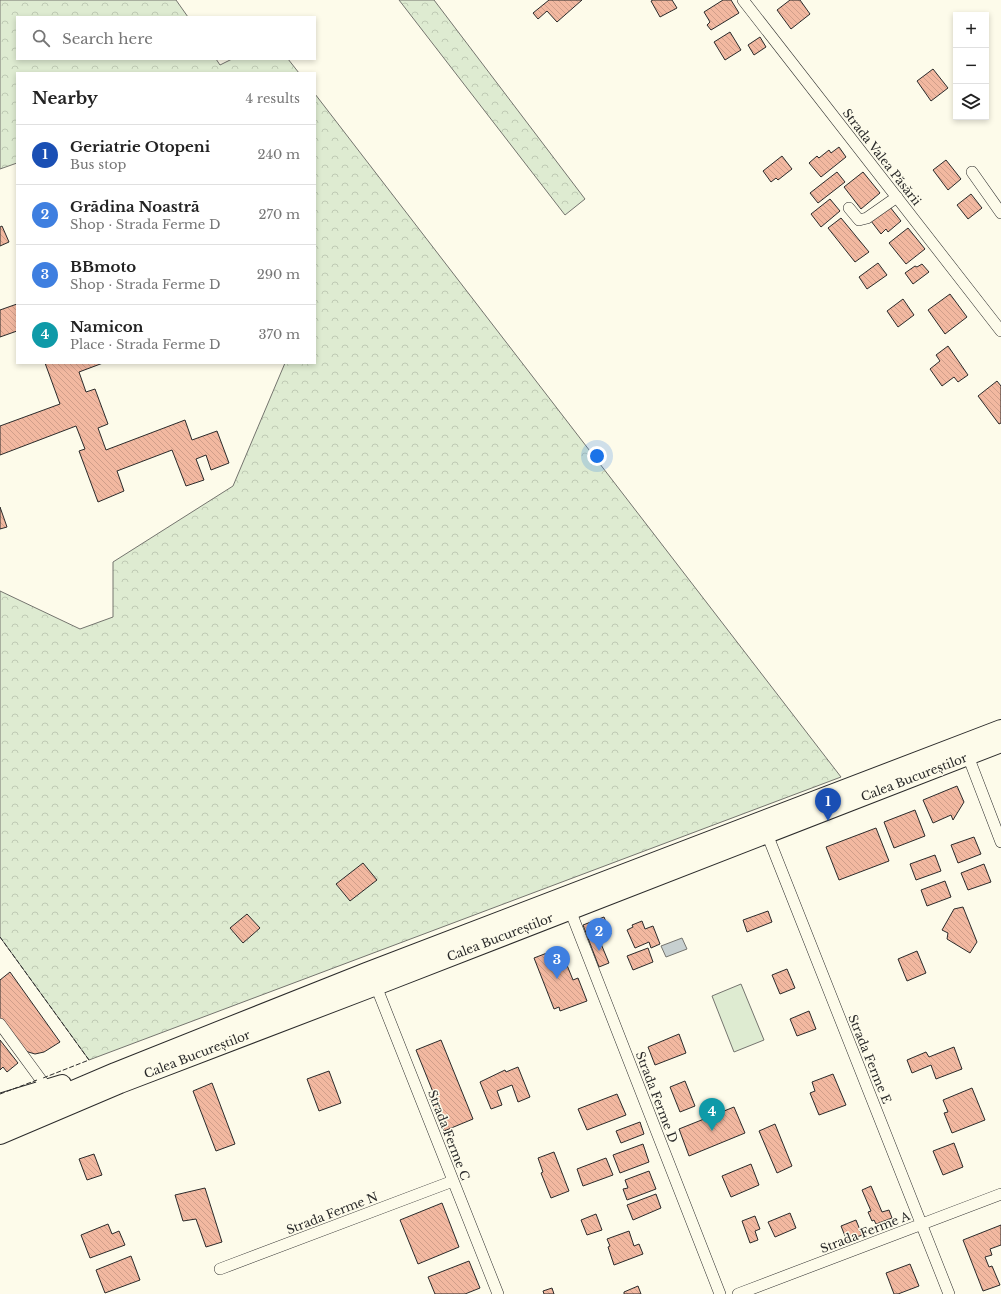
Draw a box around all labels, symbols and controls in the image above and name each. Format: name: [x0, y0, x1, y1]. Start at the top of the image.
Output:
map controls: [953, 12, 989, 120]
button: +: [953, 12, 989, 48]
search box: [16, 16, 316, 60]
icon: search: [30, 27, 52, 49]
text: Search here: [62, 29, 153, 48]
button: −: [953, 48, 989, 84]
button: layers: [953, 84, 989, 120]
text: Nearby: [32, 88, 98, 109]
text: 4 results: [246, 90, 300, 107]
street label: Strada Valea Păsării: [840, 106, 924, 208]
text: Geriatrie Otopeni: [70, 137, 210, 156]
text: 1: [42, 146, 48, 163]
text: 240 m: [257, 146, 300, 163]
text: Bus stop: [70, 156, 126, 173]
text: Grădina Noastră: [70, 197, 200, 216]
text: 2: [41, 206, 49, 223]
text: 270 m: [259, 206, 300, 223]
text: Shop · Strada Ferme D: [70, 216, 220, 233]
text: BBmoto: [70, 257, 136, 276]
text: 3: [41, 266, 49, 283]
text: 290 m: [257, 266, 300, 283]
text: Shop · Strada Ferme D: [70, 276, 220, 293]
text: Namicon: [70, 317, 143, 336]
text: 4: [41, 326, 49, 343]
text: 370 m: [259, 326, 300, 343]
text: Place · Strada Ferme D: [70, 336, 221, 353]
your location: [587, 446, 607, 466]
street label: Calea Bucureștilor: [859, 750, 970, 805]
pin: 1: [815, 788, 841, 821]
street label: Calea Bucureștilor: [445, 910, 556, 965]
pin: 2: [586, 918, 612, 951]
pin: 3: [544, 946, 570, 979]
street label: Strada Ferme E: [845, 1012, 895, 1106]
street label: Calea Bucureștilor: [142, 1027, 253, 1082]
street label: Strada Ferme D: [633, 1049, 681, 1145]
street label: Strada Ferme C: [425, 1088, 473, 1182]
pin: 4: [699, 1098, 725, 1131]
street label: Strada Ferme N: [284, 1189, 380, 1237]
street label: Strada Ferme A: [818, 1208, 913, 1256]

